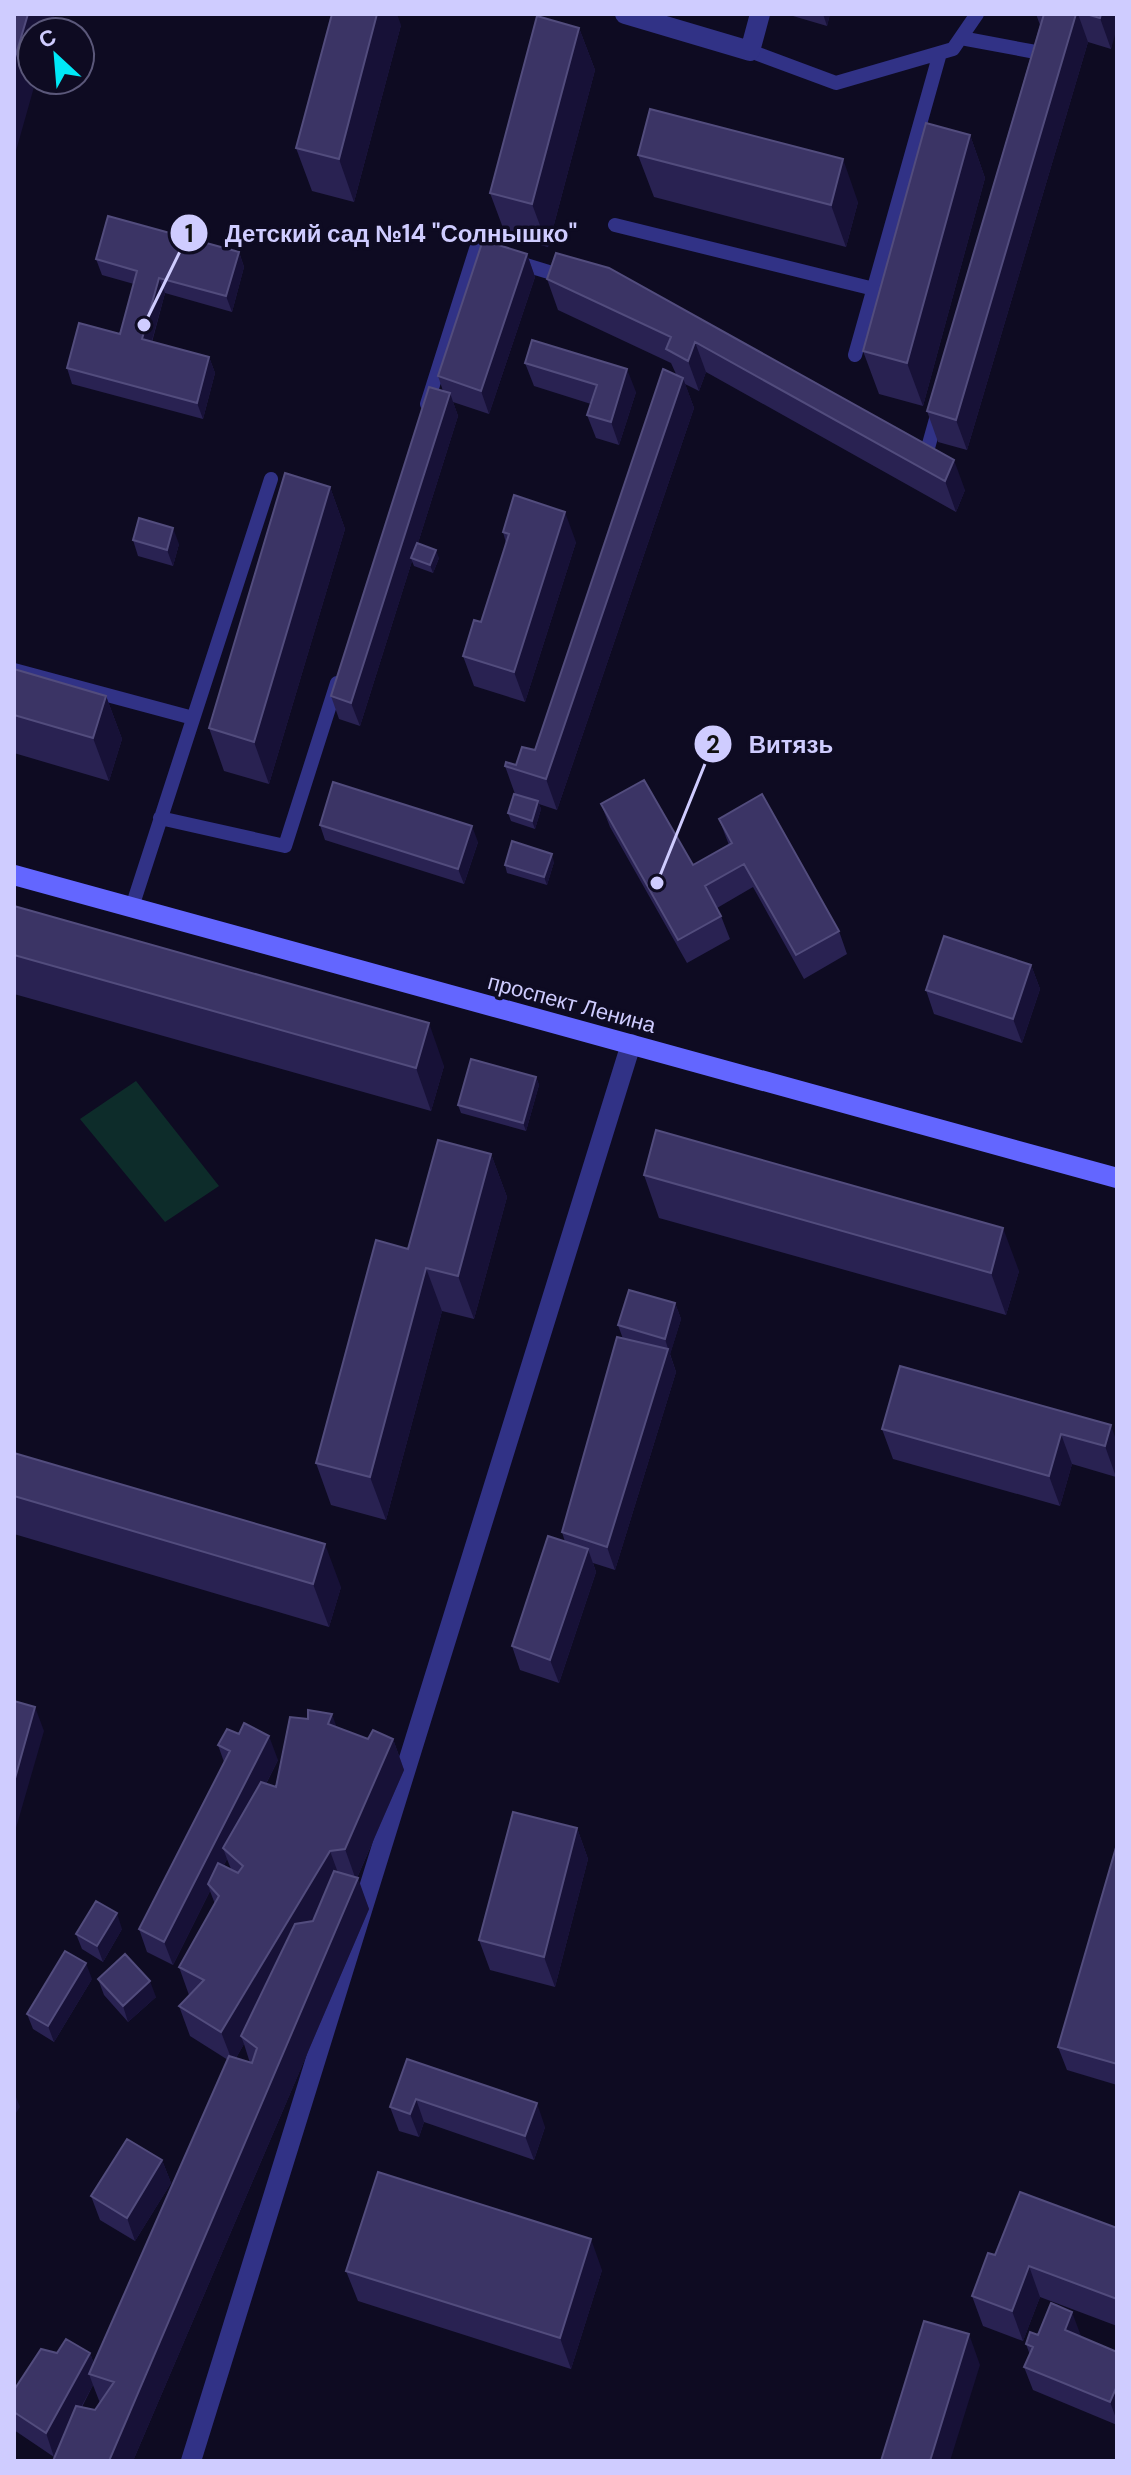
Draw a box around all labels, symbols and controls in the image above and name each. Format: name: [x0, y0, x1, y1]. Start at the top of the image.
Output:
north arrow: [16, 16, 96, 96]
text: С: [34, 22, 61, 55]
callout: Детский сад №14 "Солнышко": [169, 209, 594, 257]
text: 1: [185, 218, 193, 249]
text: Детский сад №14 "Солнышко": [225, 218, 577, 249]
callout: Витязь: [693, 720, 849, 768]
text: 2: [706, 729, 720, 760]
text: Витязь: [749, 729, 833, 760]
street label: проспект Ленина: [485, 967, 660, 1040]

